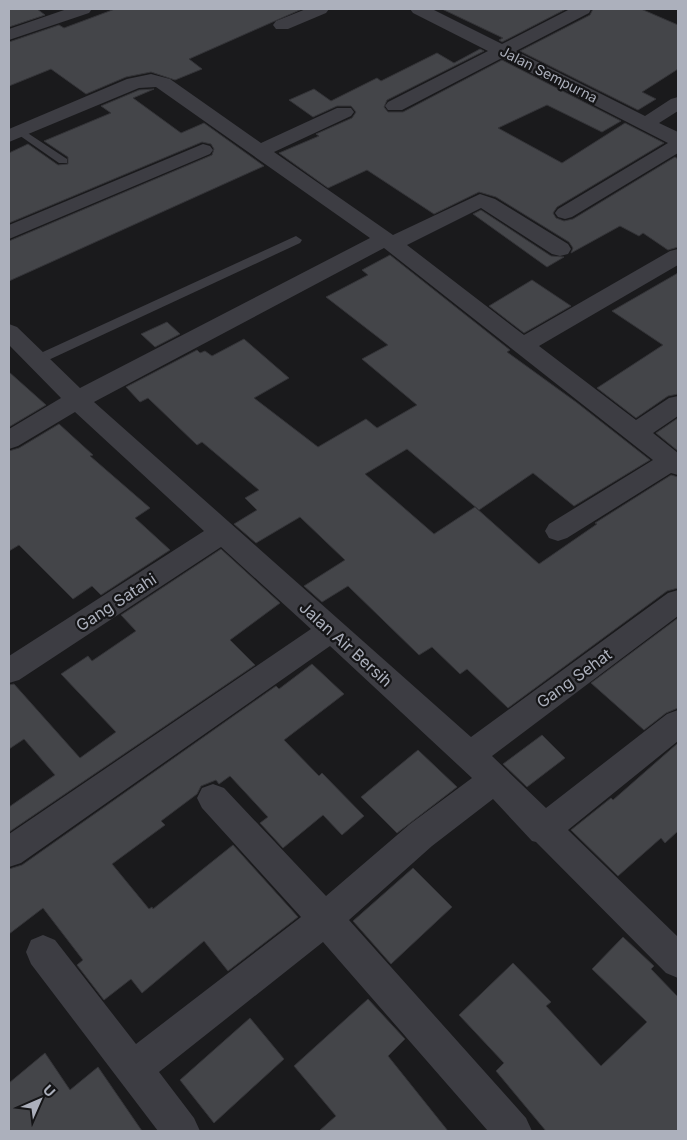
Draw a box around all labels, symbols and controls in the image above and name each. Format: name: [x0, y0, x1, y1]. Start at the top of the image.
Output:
street label: Jalan Sempurna: [497, 42, 601, 106]
street label: Gang Satahi: [72, 569, 160, 635]
street label: Jalan Air Bersih: [295, 597, 397, 691]
street label: Gang Sehat: [533, 644, 615, 712]
north arrow: [15, 1075, 65, 1125]
text: U: [40, 1081, 59, 1100]

